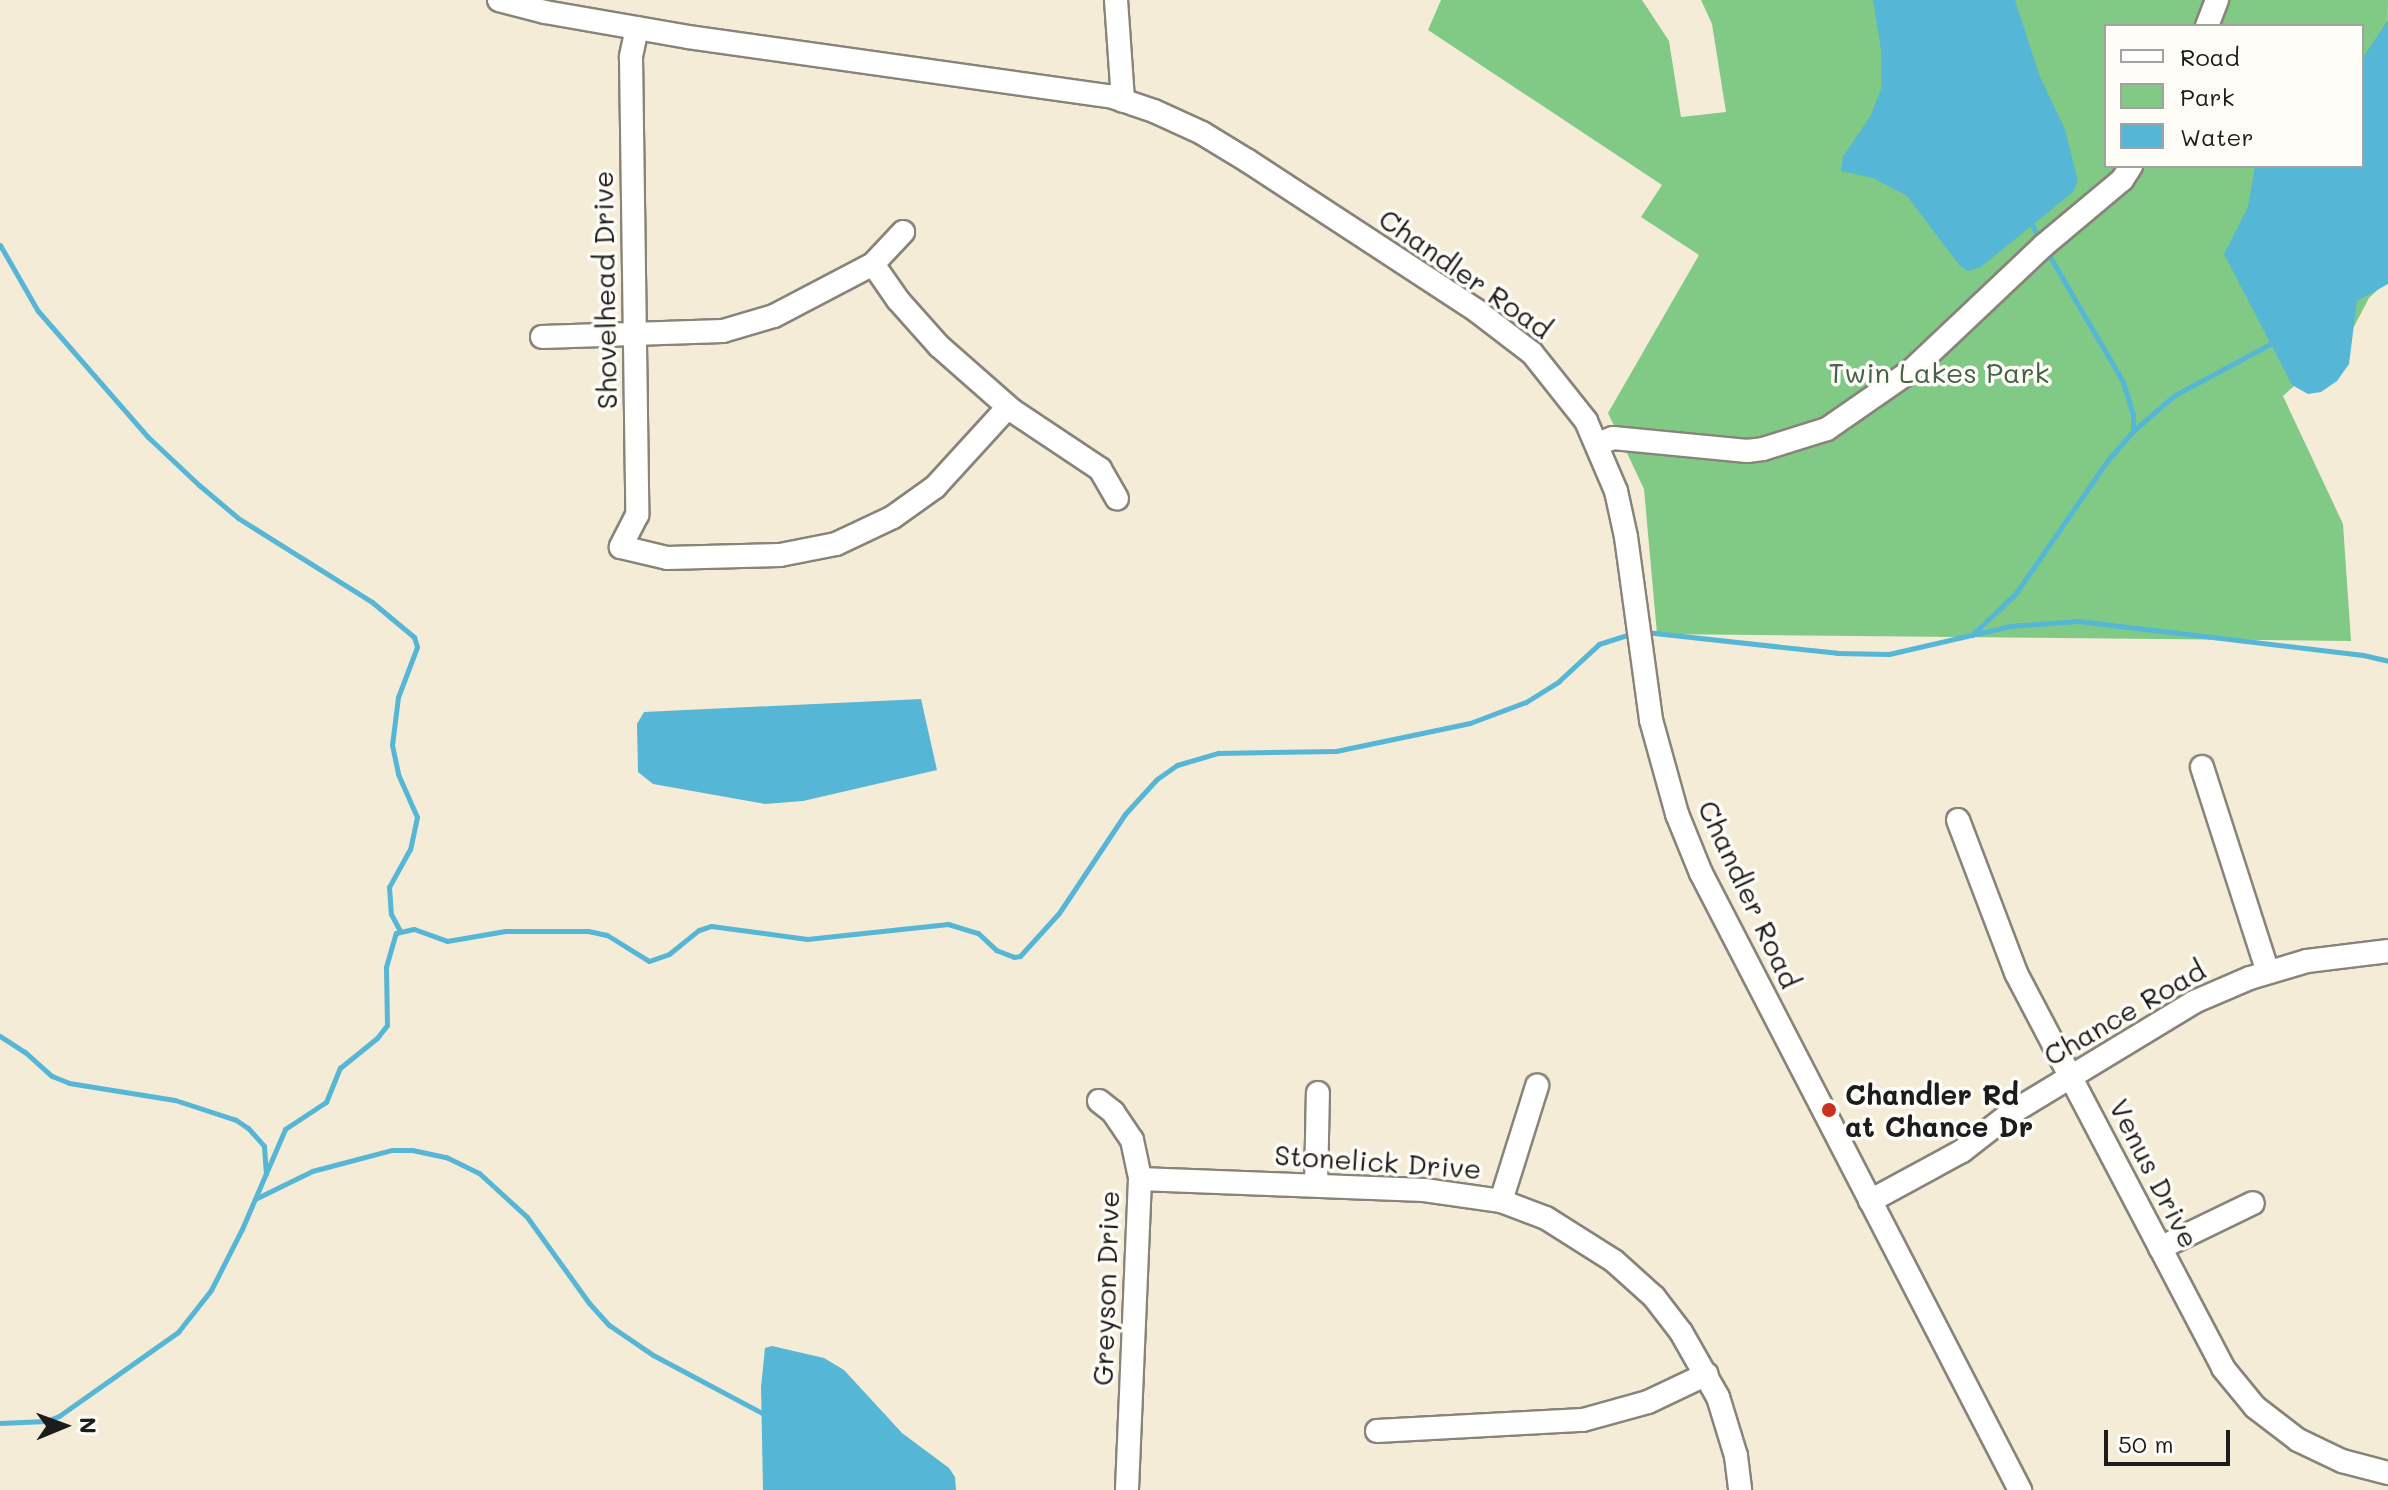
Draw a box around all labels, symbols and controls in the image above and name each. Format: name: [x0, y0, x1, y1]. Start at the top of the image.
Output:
legend: [2104, 24, 2364, 168]
text: Road: [2180, 41, 2240, 72]
text: Park: [2180, 81, 2234, 112]
text: Water: [2180, 121, 2254, 152]
street label: Shovelhead Drive: [585, 170, 623, 410]
street label: Chandler Road: [1373, 201, 1559, 345]
park label: Twin Lakes Park: [1829, 355, 2049, 389]
street label: Chandler Road: [1692, 795, 1808, 993]
street label: Chance Road: [2037, 952, 2211, 1072]
place label: Chandler Rd at Chance Dr: [1845, 1077, 2033, 1143]
street label: Venus Drive: [2103, 1093, 2207, 1253]
marker: Chandler Rd at Chance Dr: [1820, 1101, 1838, 1119]
street label: Stonelick Drive: [1273, 1137, 1483, 1185]
street label: Greyson Drive: [1085, 1190, 1125, 1386]
north arrow: [24, 1386, 104, 1466]
scale bar: [2108, 1414, 2234, 1464]
text: N: [74, 1417, 103, 1434]
text: 50 m: [2118, 1428, 2174, 1459]

